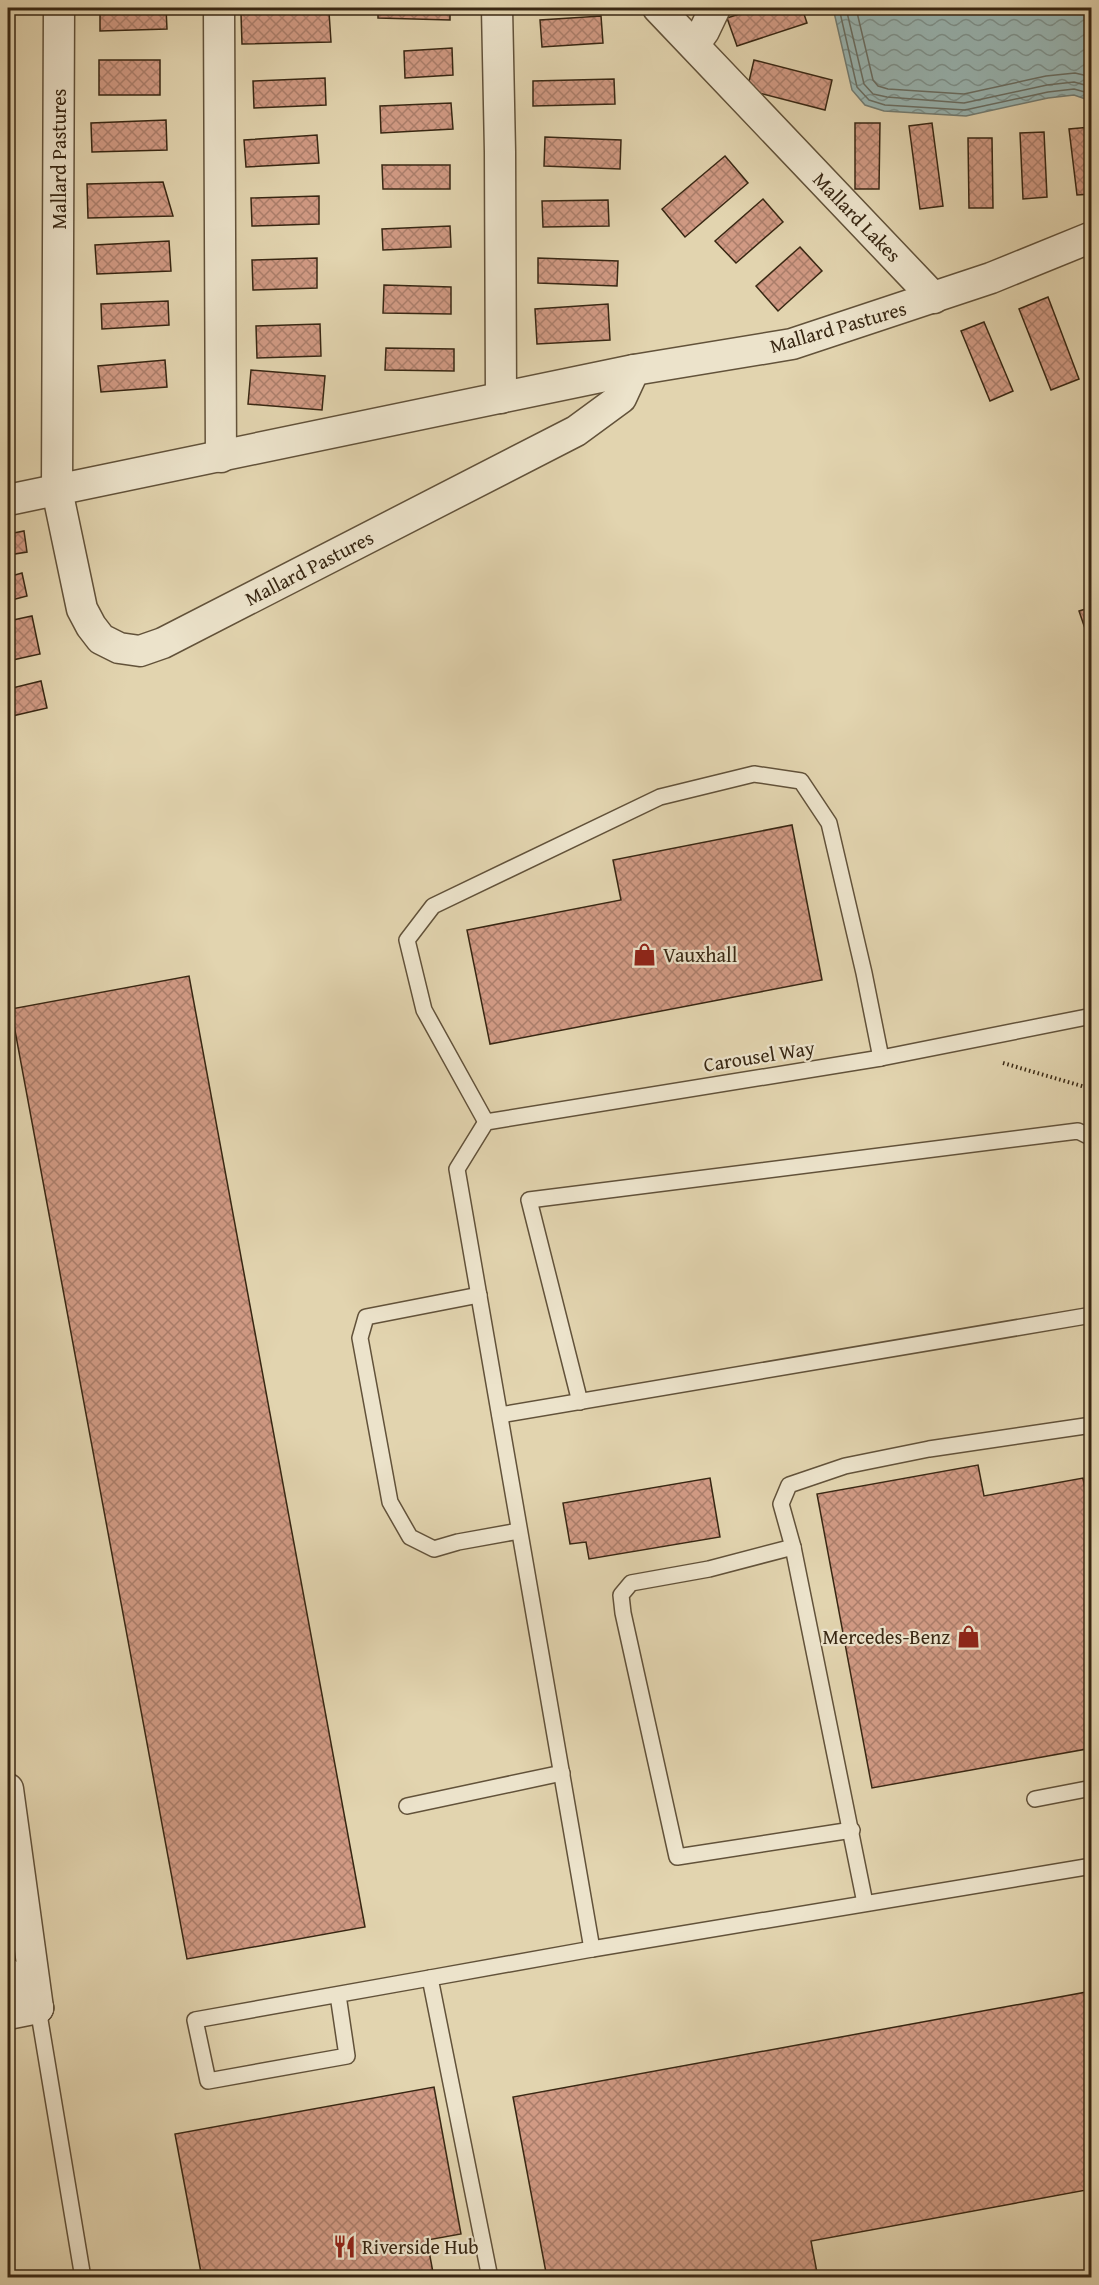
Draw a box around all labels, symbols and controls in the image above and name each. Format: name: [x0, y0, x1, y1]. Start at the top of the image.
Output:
street label: Mallard Pastures: [44, 88, 73, 229]
street label: Mallard Lakes: [807, 165, 908, 268]
street label: Mallard Pastures: [766, 293, 910, 360]
street label: Mallard Pastures: [239, 523, 378, 612]
place label: Vauxhall: [663, 940, 738, 969]
shop icon: Vauxhall: [632, 942, 658, 968]
street label: Carousel Way: [701, 1032, 817, 1079]
place label: Mercedes-Benz: [822, 1622, 950, 1651]
shop icon: Mercedes-Benz: [955, 1624, 981, 1650]
place label: Riverside Hub: [362, 2232, 479, 2261]
restaurant icon: Riverside Hub: [331, 2234, 357, 2260]

